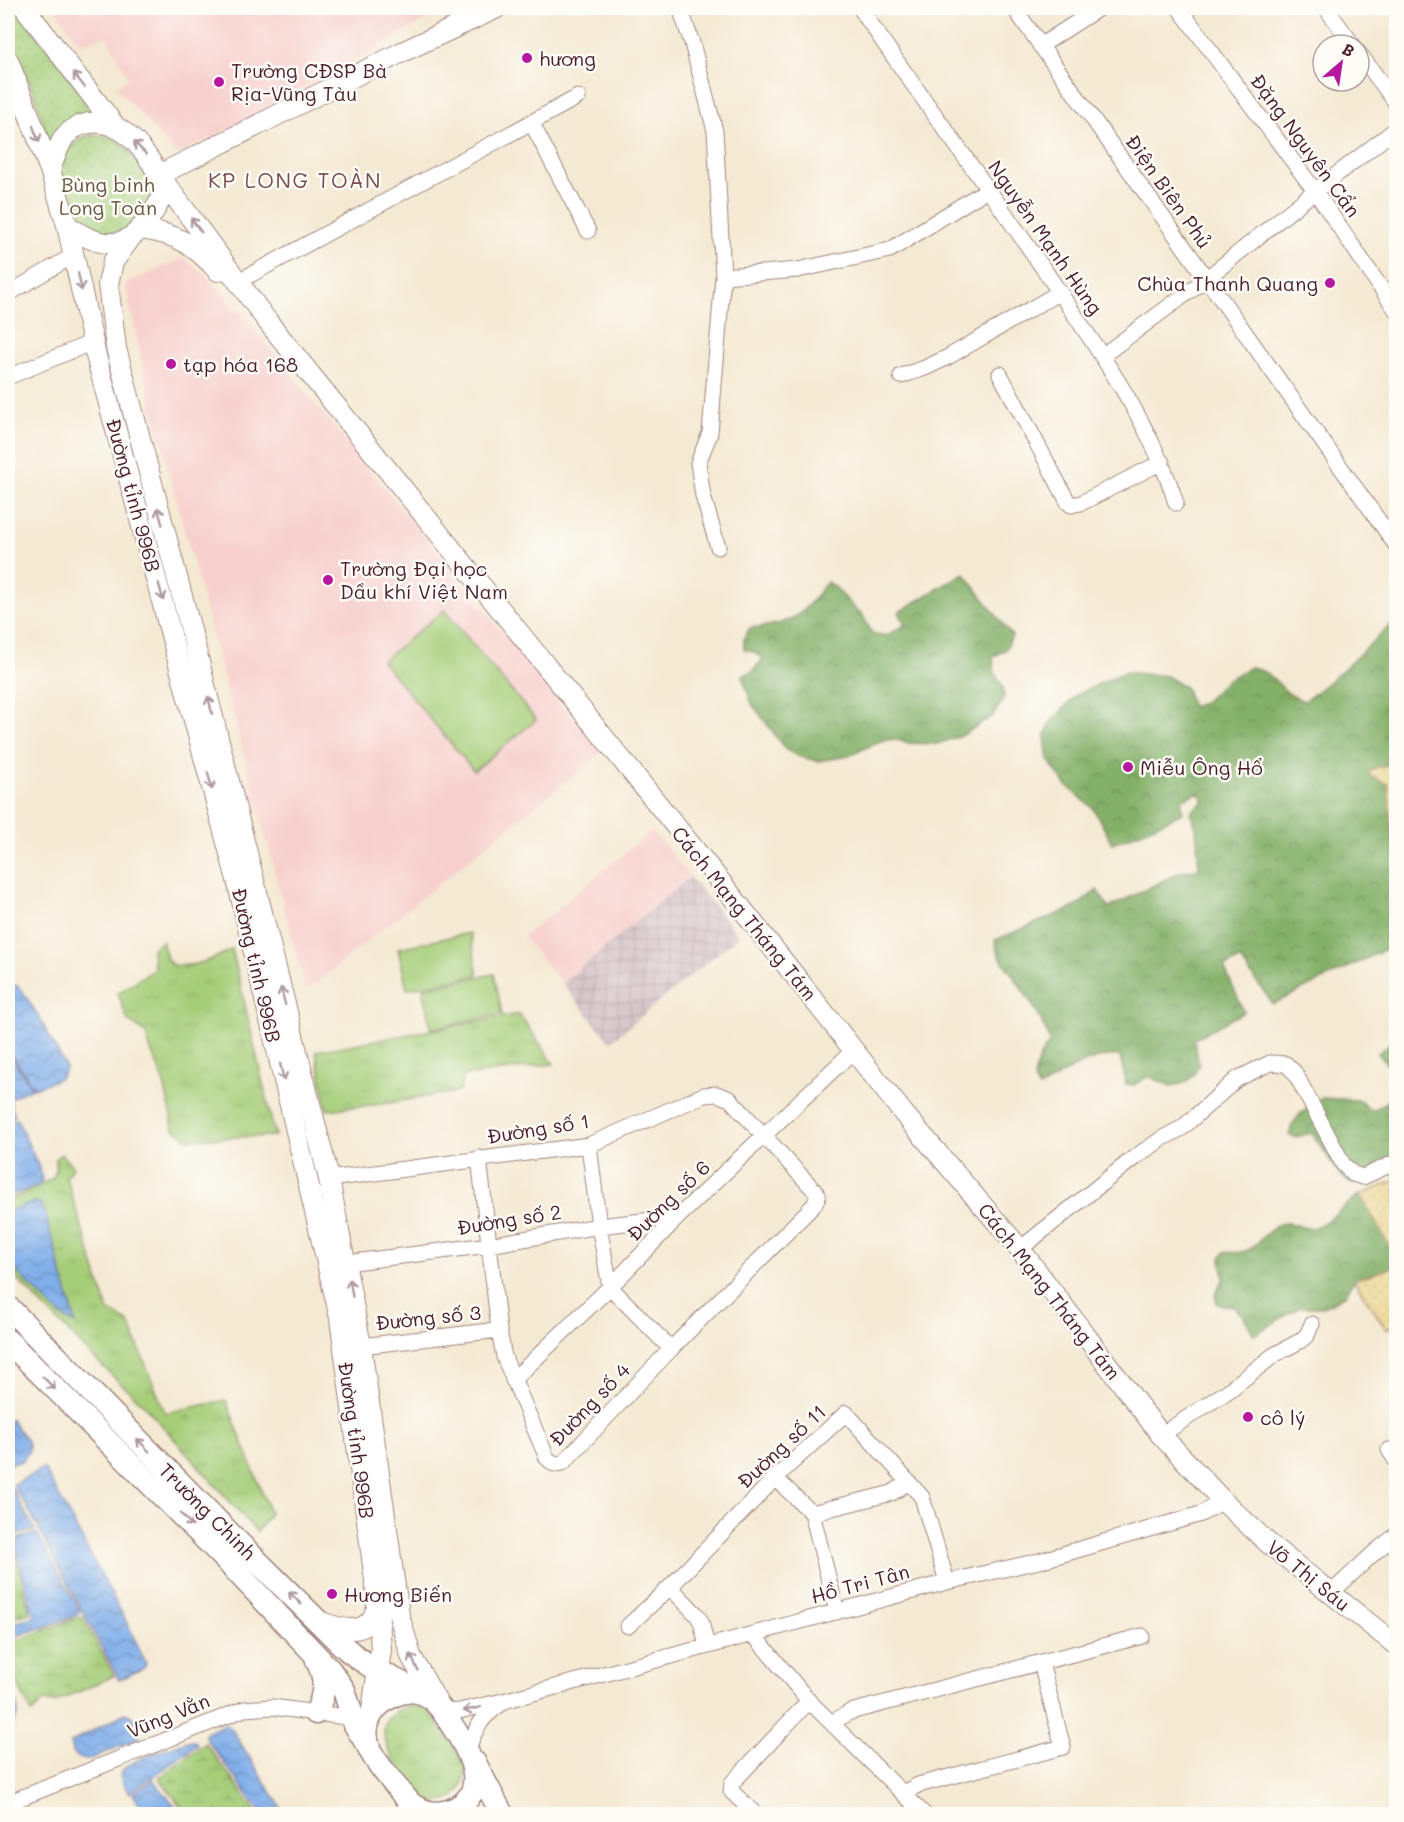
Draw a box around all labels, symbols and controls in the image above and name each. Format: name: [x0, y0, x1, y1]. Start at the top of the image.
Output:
north arrow: [1311, 33, 1371, 93]
text: B: [1339, 38, 1358, 61]
place label: hương: [539, 45, 596, 71]
marker: hương: [520, 51, 534, 65]
place label: Trường CĐSP Bà Rịa-Vũng Tàu: [231, 57, 388, 106]
street label: Đặng Nguyên Cẩn: [1245, 68, 1367, 222]
one-way arrow: [72, 73, 85, 89]
marker: Trường CĐSP Bà Rịa-Vũng Tàu: [212, 75, 226, 89]
one-way arrow: [31, 124, 42, 143]
street label: Điện Biên Phủ: [1120, 129, 1218, 253]
one-way arrow: [133, 140, 148, 155]
street label: Nguyễn Mạnh Hùng: [983, 155, 1109, 319]
district label: KP LONG TOÀN: [208, 166, 382, 193]
park label: Bùng binh Long Toàn: [59, 171, 157, 220]
one-way arrow: [190, 217, 203, 233]
place label: Chùa Thanh Quang: [1137, 270, 1318, 296]
one-way arrow: [75, 271, 86, 291]
marker: Chùa Thanh Quang: [1323, 276, 1337, 290]
place label: tạp hóa 168: [183, 351, 298, 377]
marker: tạp hóa 168: [164, 357, 178, 371]
street label: Đường tỉnh 996B: [101, 415, 167, 575]
one-way arrow: [154, 507, 166, 526]
place label: Trường Đại học Dầu khí Việt Nam: [340, 555, 508, 604]
marker: Trường Đại học Dầu khí Việt Nam: [321, 573, 335, 587]
one-way arrow: [155, 582, 167, 601]
one-way arrow: [203, 696, 215, 715]
place label: Miễu Ông Hổ: [1140, 754, 1263, 780]
marker: Miễu Ông Hổ: [1121, 760, 1135, 774]
one-way arrow: [205, 771, 217, 790]
street label: Cách Mạng Tháng Tám: [667, 820, 823, 1006]
street label: Đường tỉnh 996B: [227, 885, 287, 1045]
one-way arrow: [277, 987, 289, 1006]
one-way arrow: [277, 1062, 289, 1081]
street label: Đường số 1: [485, 1107, 591, 1149]
street label: Đường số 6: [621, 1154, 715, 1246]
street label: Cách Mạng Tháng Tám: [973, 1197, 1127, 1385]
street label: Đường số 2: [455, 1198, 563, 1240]
one-way arrow: [345, 1279, 356, 1298]
street label: Đường số 3: [374, 1299, 482, 1335]
street label: Đường số 4: [543, 1357, 635, 1451]
street label: Đường tỉnh 996B: [333, 1360, 381, 1520]
one-way arrow: [41, 1375, 56, 1390]
street label: Đường số 11: [731, 1398, 831, 1494]
place label: cô lý: [1260, 1404, 1305, 1430]
marker: cô lý: [1241, 1410, 1255, 1424]
one-way arrow: [136, 1438, 150, 1453]
street label: Trường Chinh: [154, 1457, 262, 1565]
one-way arrow: [179, 1513, 194, 1528]
street label: Võ Thị Sáu: [1262, 1534, 1356, 1616]
street label: Hồ Tri Tân: [808, 1557, 912, 1609]
place label: Hương Biển: [344, 1581, 452, 1607]
marker: Hương Biển: [325, 1587, 339, 1601]
one-way arrow: [288, 1591, 302, 1606]
one-way arrow: [408, 1653, 419, 1671]
street label: Vũng Vằn: [123, 1687, 213, 1743]
one-way arrow: [462, 1704, 482, 1715]

